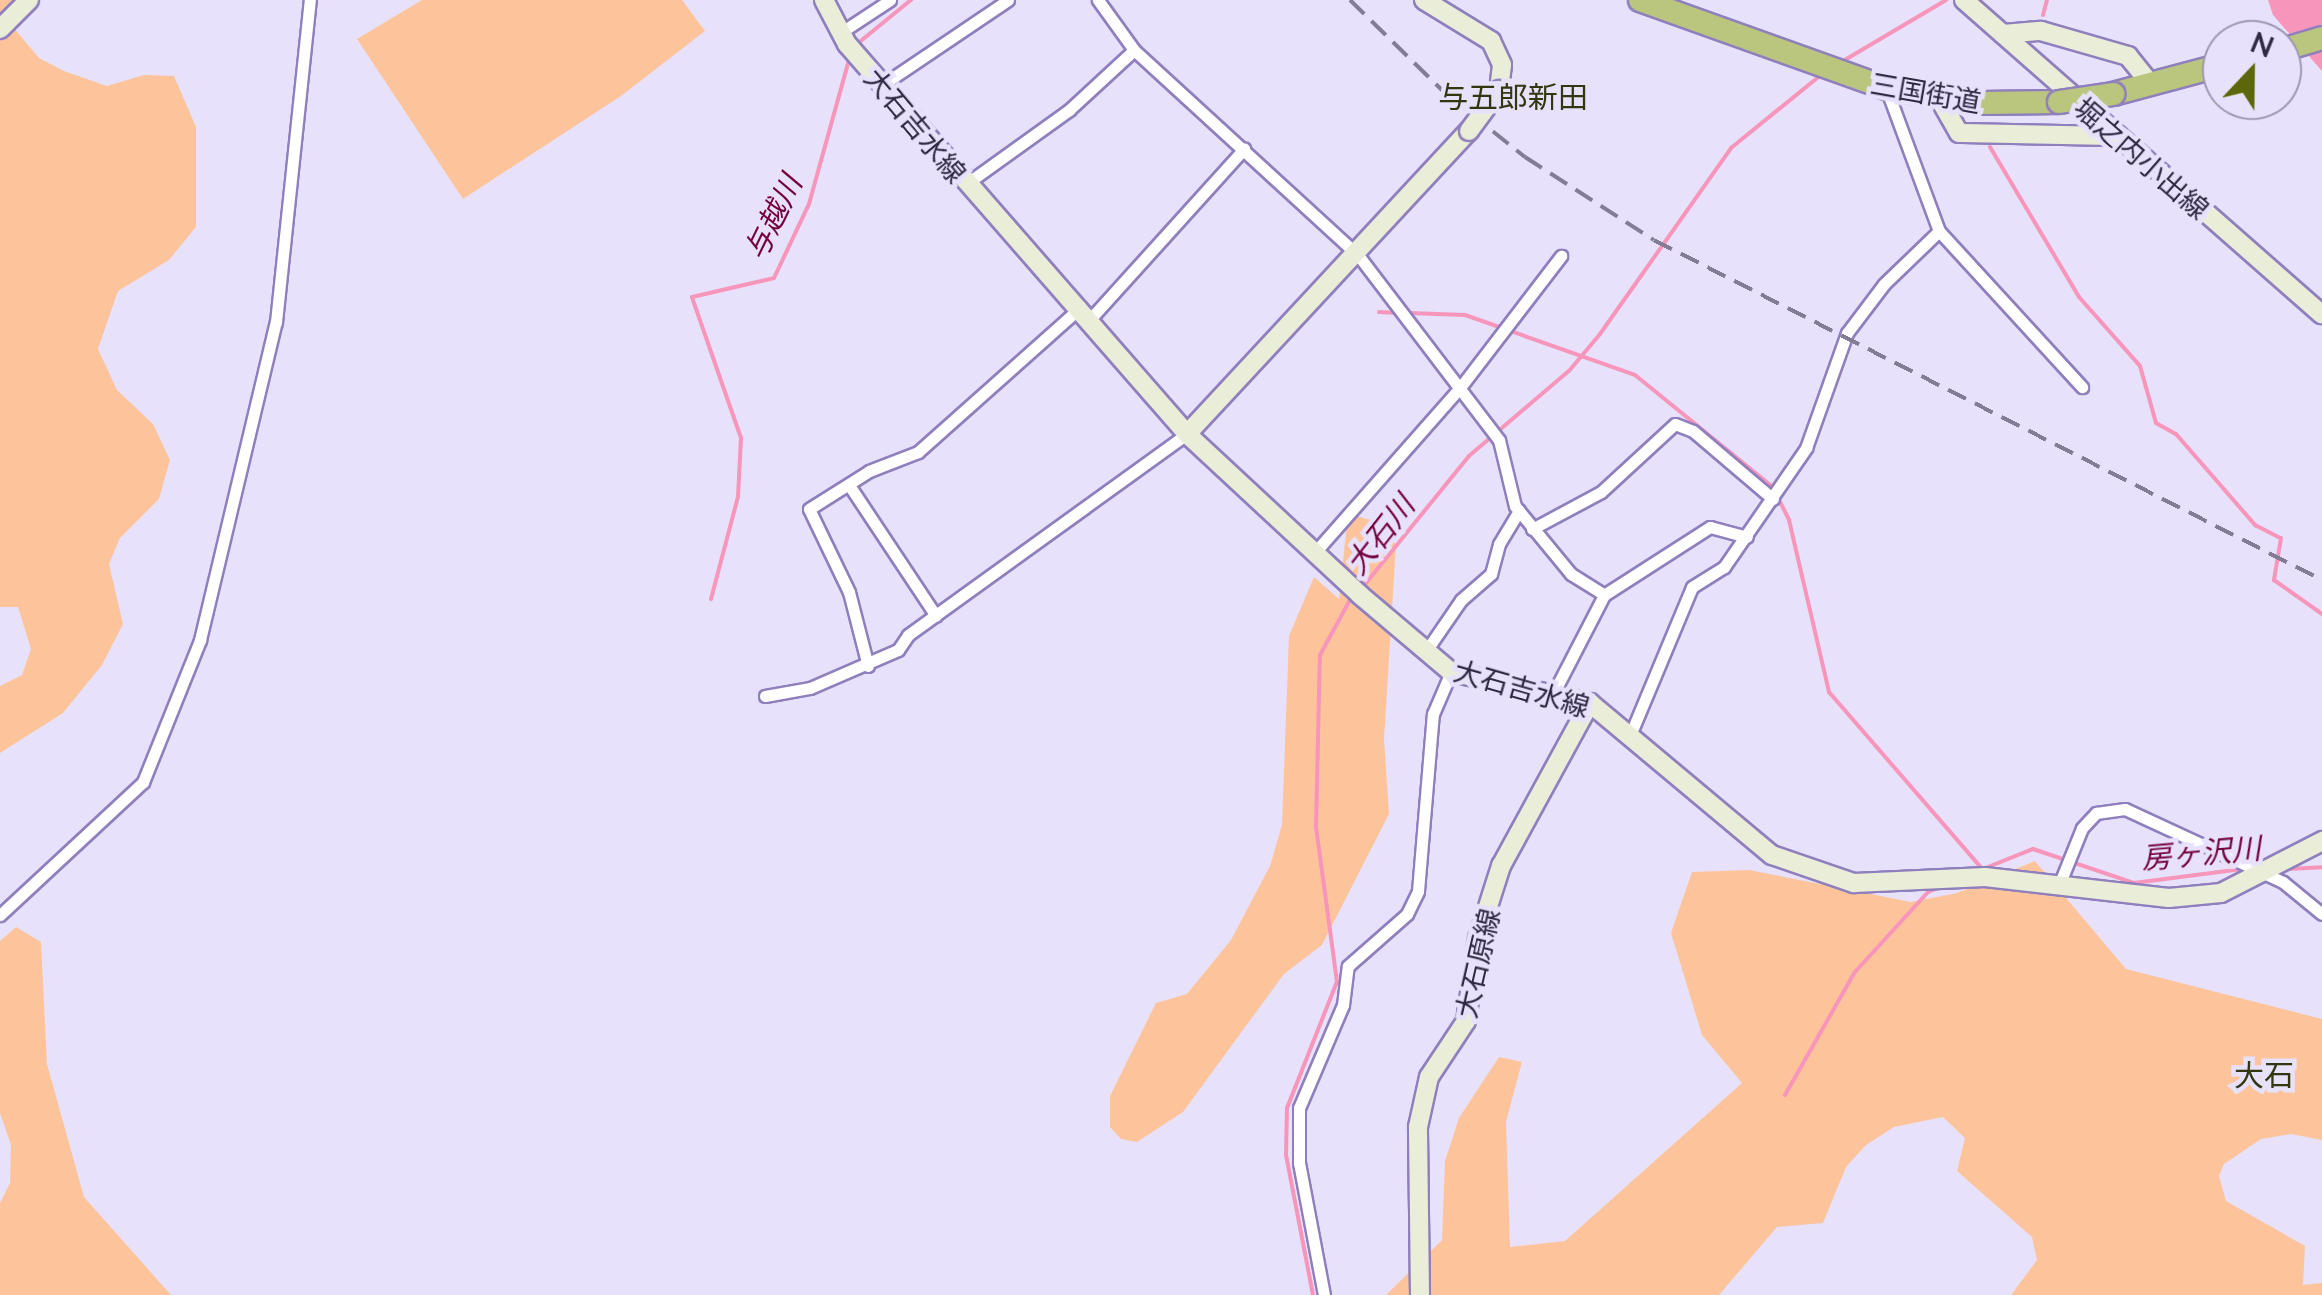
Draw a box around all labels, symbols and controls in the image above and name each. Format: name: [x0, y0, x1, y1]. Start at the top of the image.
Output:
north arrow: [2202, 20, 2302, 120]
text: N: [2246, 24, 2279, 64]
street label: 大石吉水線: [858, 61, 974, 189]
street label: 三国街道: [1868, 66, 1984, 118]
district label: 与五郎新田: [1438, 78, 1588, 114]
street label: 堀之内小出線: [2068, 90, 2216, 226]
water label: 与越川: [736, 169, 808, 265]
water label: 大石川: [1337, 487, 1421, 581]
street label: 大石吉水線: [1450, 653, 1594, 723]
water label: 房ヶ沢川: [2140, 829, 2262, 875]
street label: 大石原線: [1448, 905, 1506, 1021]
district label: 大石: [2234, 1056, 2294, 1092]

